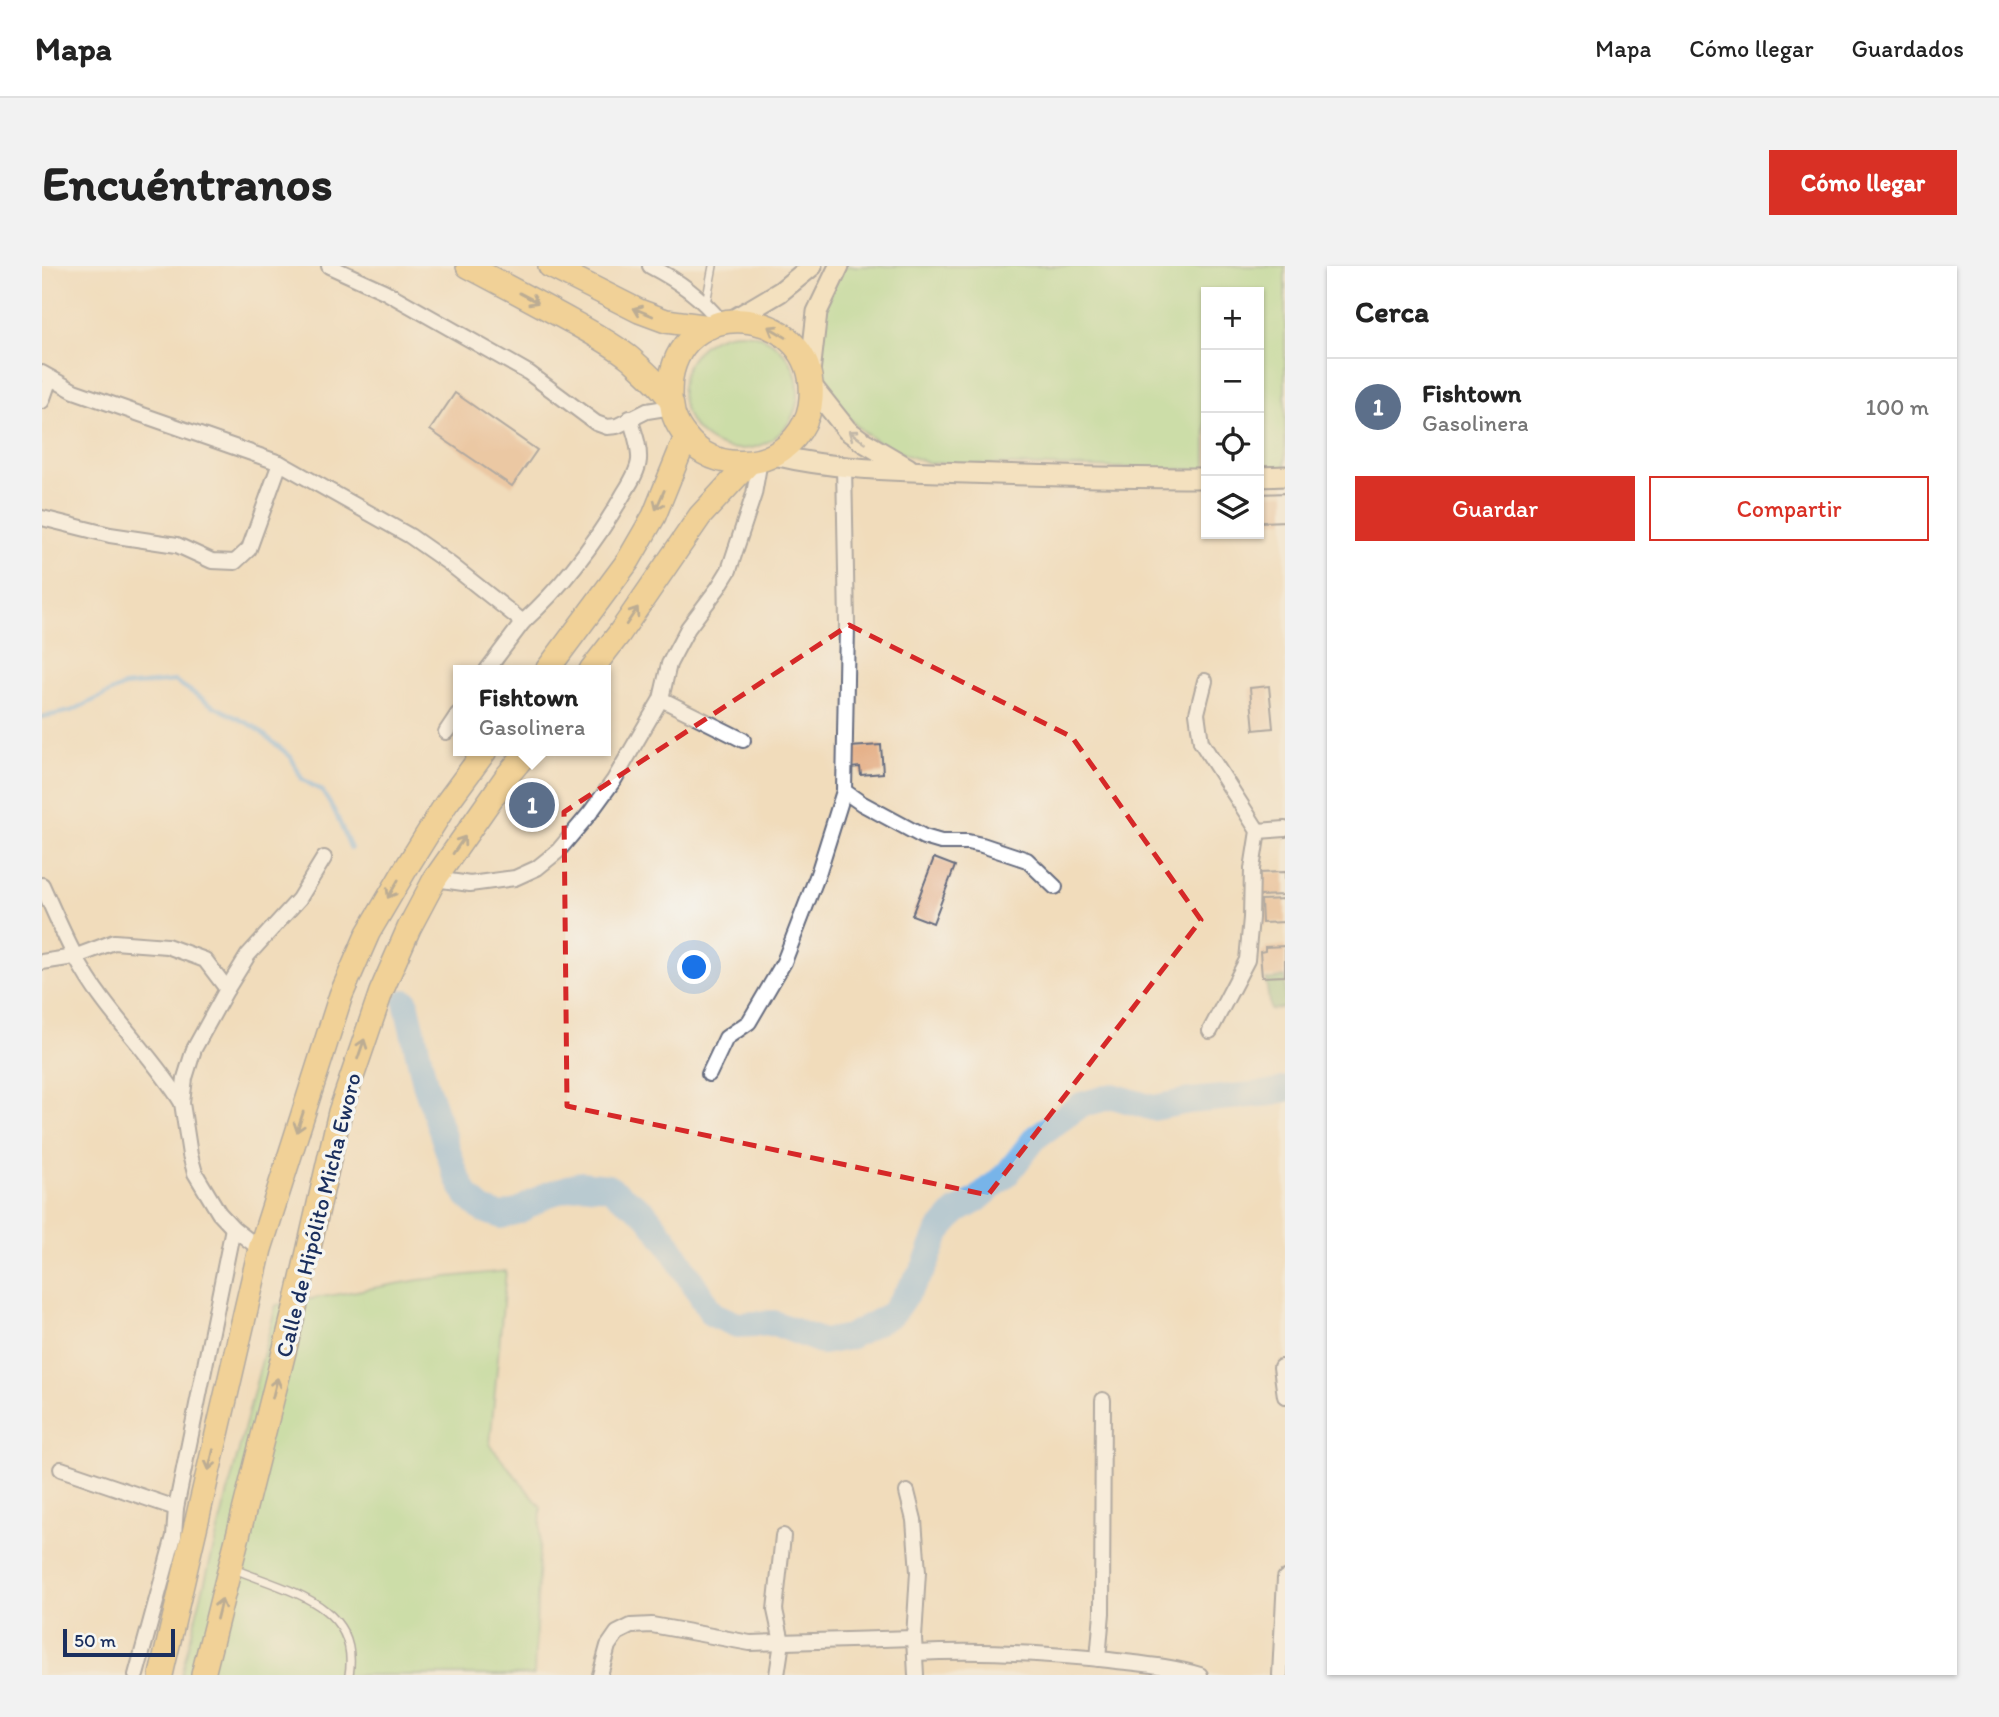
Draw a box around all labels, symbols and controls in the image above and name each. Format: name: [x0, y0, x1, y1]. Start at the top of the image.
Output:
text: Mapa: [35, 29, 112, 68]
text: Mapa: [1595, 34, 1651, 63]
text: Cómo llegar: [1689, 34, 1814, 63]
text: Guardados: [1852, 34, 1964, 63]
button: Cómo llegar: [1769, 150, 1957, 215]
text: Encuéntranos: [42, 153, 333, 212]
map controls: [1201, 287, 1264, 539]
button: +: [1201, 287, 1264, 350]
one-way arrow: [518, 291, 538, 305]
text: Cerca: [1355, 293, 1429, 330]
one-way arrow: [633, 304, 655, 317]
one-way arrow: [767, 324, 787, 338]
button: −: [1201, 350, 1264, 413]
text: Fishtown: [1422, 377, 1521, 409]
text: 1: [1373, 393, 1383, 421]
text: 100 m: [1865, 393, 1929, 421]
text: Gasolinera: [1422, 409, 1529, 437]
button: locate: [1201, 413, 1264, 476]
one-way arrow: [848, 430, 867, 444]
button: layers: [1201, 476, 1264, 539]
button: Guardar: [1355, 476, 1635, 541]
button: Compartir: [1649, 476, 1929, 541]
one-way arrow: [653, 489, 666, 510]
one-way arrow: [625, 606, 639, 626]
popup: [453, 665, 611, 756]
text: Fishtown: [479, 681, 578, 713]
text: Gasolinera: [479, 713, 585, 741]
pin: 1: [509, 779, 555, 831]
one-way arrow: [452, 836, 466, 855]
one-way arrow: [386, 879, 400, 899]
your location: [677, 950, 711, 984]
one-way arrow: [356, 1039, 368, 1061]
street label: Calle de Hipólito Micha Eworo: [269, 1070, 367, 1360]
one-way arrow: [293, 1111, 305, 1133]
one-way arrow: [269, 1377, 282, 1400]
one-way arrow: [204, 1449, 217, 1471]
one-way arrow: [213, 1598, 226, 1621]
scale bar: [63, 1626, 175, 1658]
text: 50 m: [74, 1629, 116, 1652]

